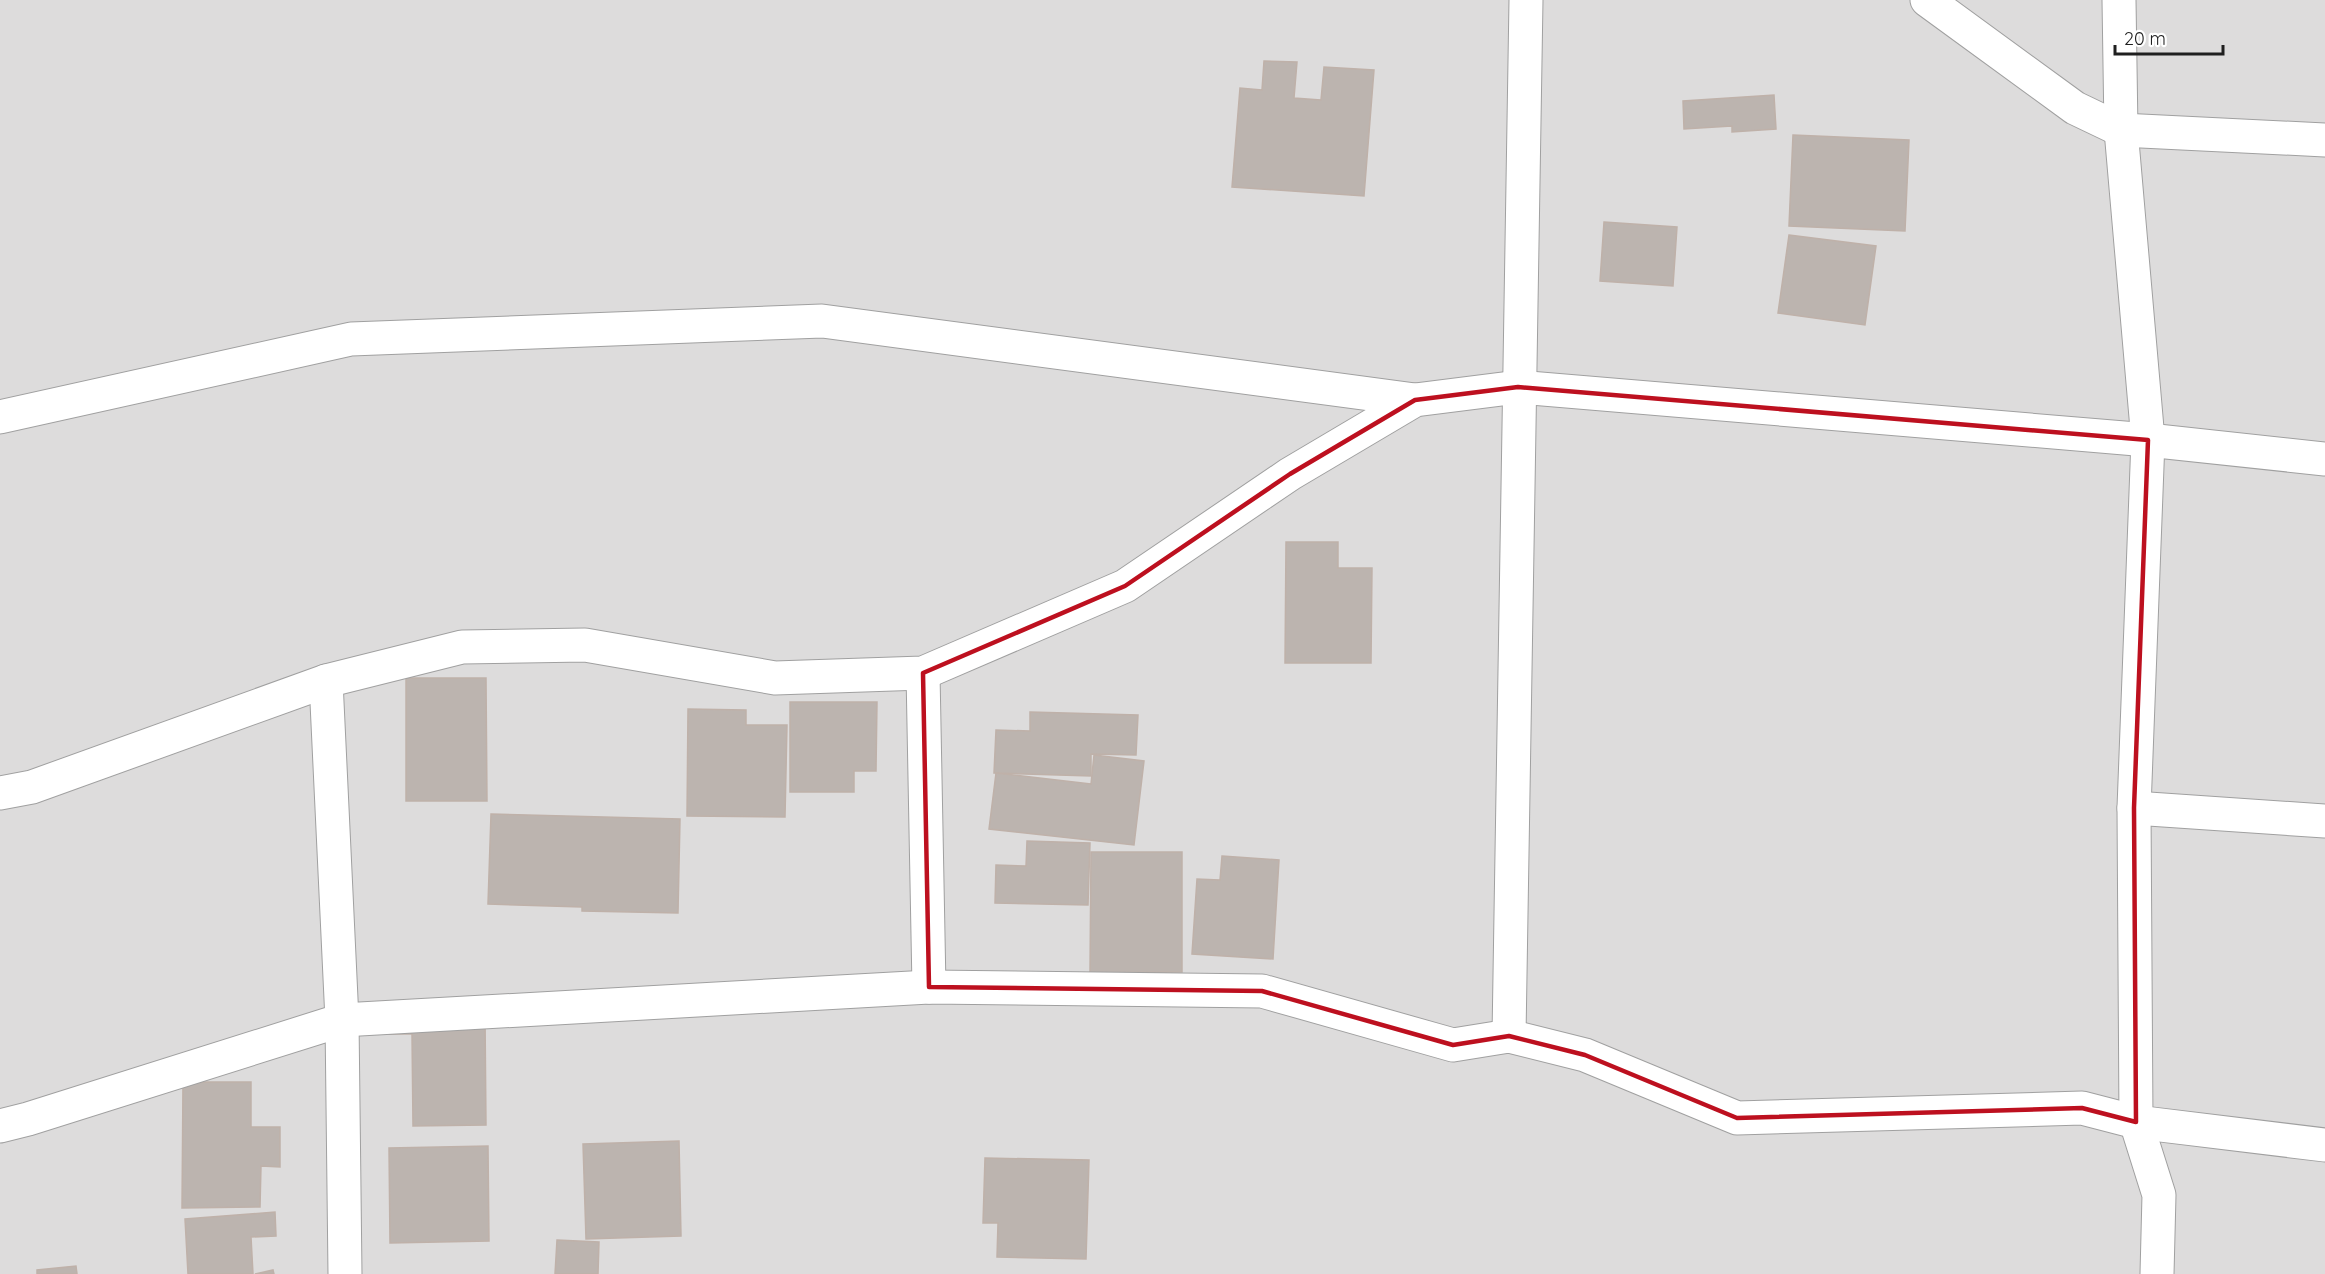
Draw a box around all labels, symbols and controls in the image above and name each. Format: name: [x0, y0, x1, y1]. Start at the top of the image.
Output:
scale bar: [2115, 18, 2223, 56]
text: 20 m: [2124, 27, 2166, 50]

